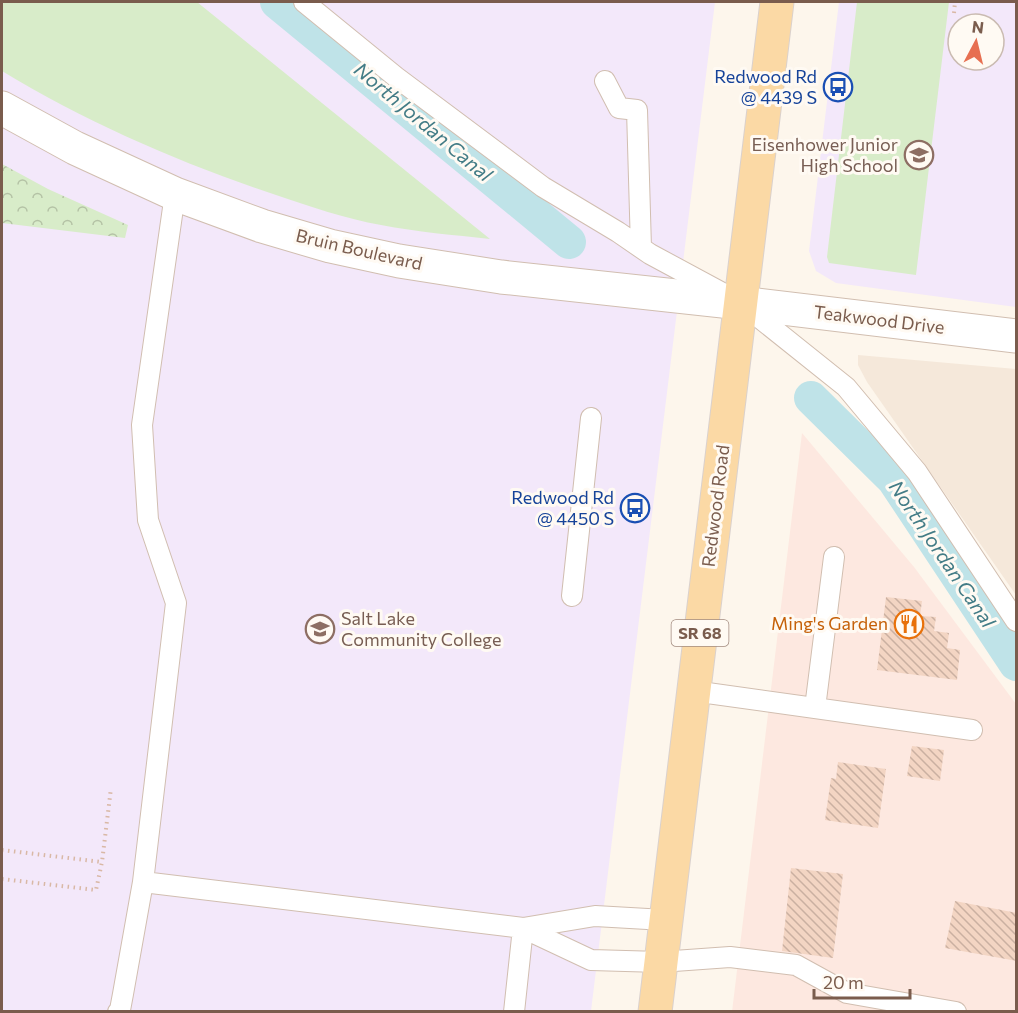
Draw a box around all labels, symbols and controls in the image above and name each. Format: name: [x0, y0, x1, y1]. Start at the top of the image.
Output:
north arrow: [946, 12, 1006, 72]
text: N: [971, 16, 985, 37]
water label: North Jordan Canal: [350, 57, 498, 186]
place label: Redwood Rd @ 4439 S: [714, 65, 817, 108]
bus stop icon: Redwood Rd @ 4439 S: [822, 71, 854, 103]
place label: Eisenhower Junior High School: [752, 133, 898, 176]
school or university icon: Eisenhower Junior High School: [903, 139, 935, 171]
street label: Bruin Boulevard: [294, 224, 425, 274]
street label: Teakwood Drive: [812, 300, 946, 338]
street label: Redwood Road: [697, 444, 733, 568]
water label: North Jordan Canal: [885, 475, 1001, 632]
place label: Redwood Rd @ 4450 S: [511, 486, 614, 529]
bus stop icon: Redwood Rd @ 4450 S: [619, 492, 651, 524]
place label: Salt Lake Community College: [341, 607, 501, 650]
restaurant icon: Ming's Garden: [893, 608, 925, 640]
place label: Ming's Garden: [771, 612, 888, 634]
school or university icon: Salt Lake Community College: [304, 613, 336, 645]
road number: SR 68: [672, 620, 728, 646]
scale bar: [814, 962, 910, 1000]
text: 20 m: [823, 971, 864, 993]

